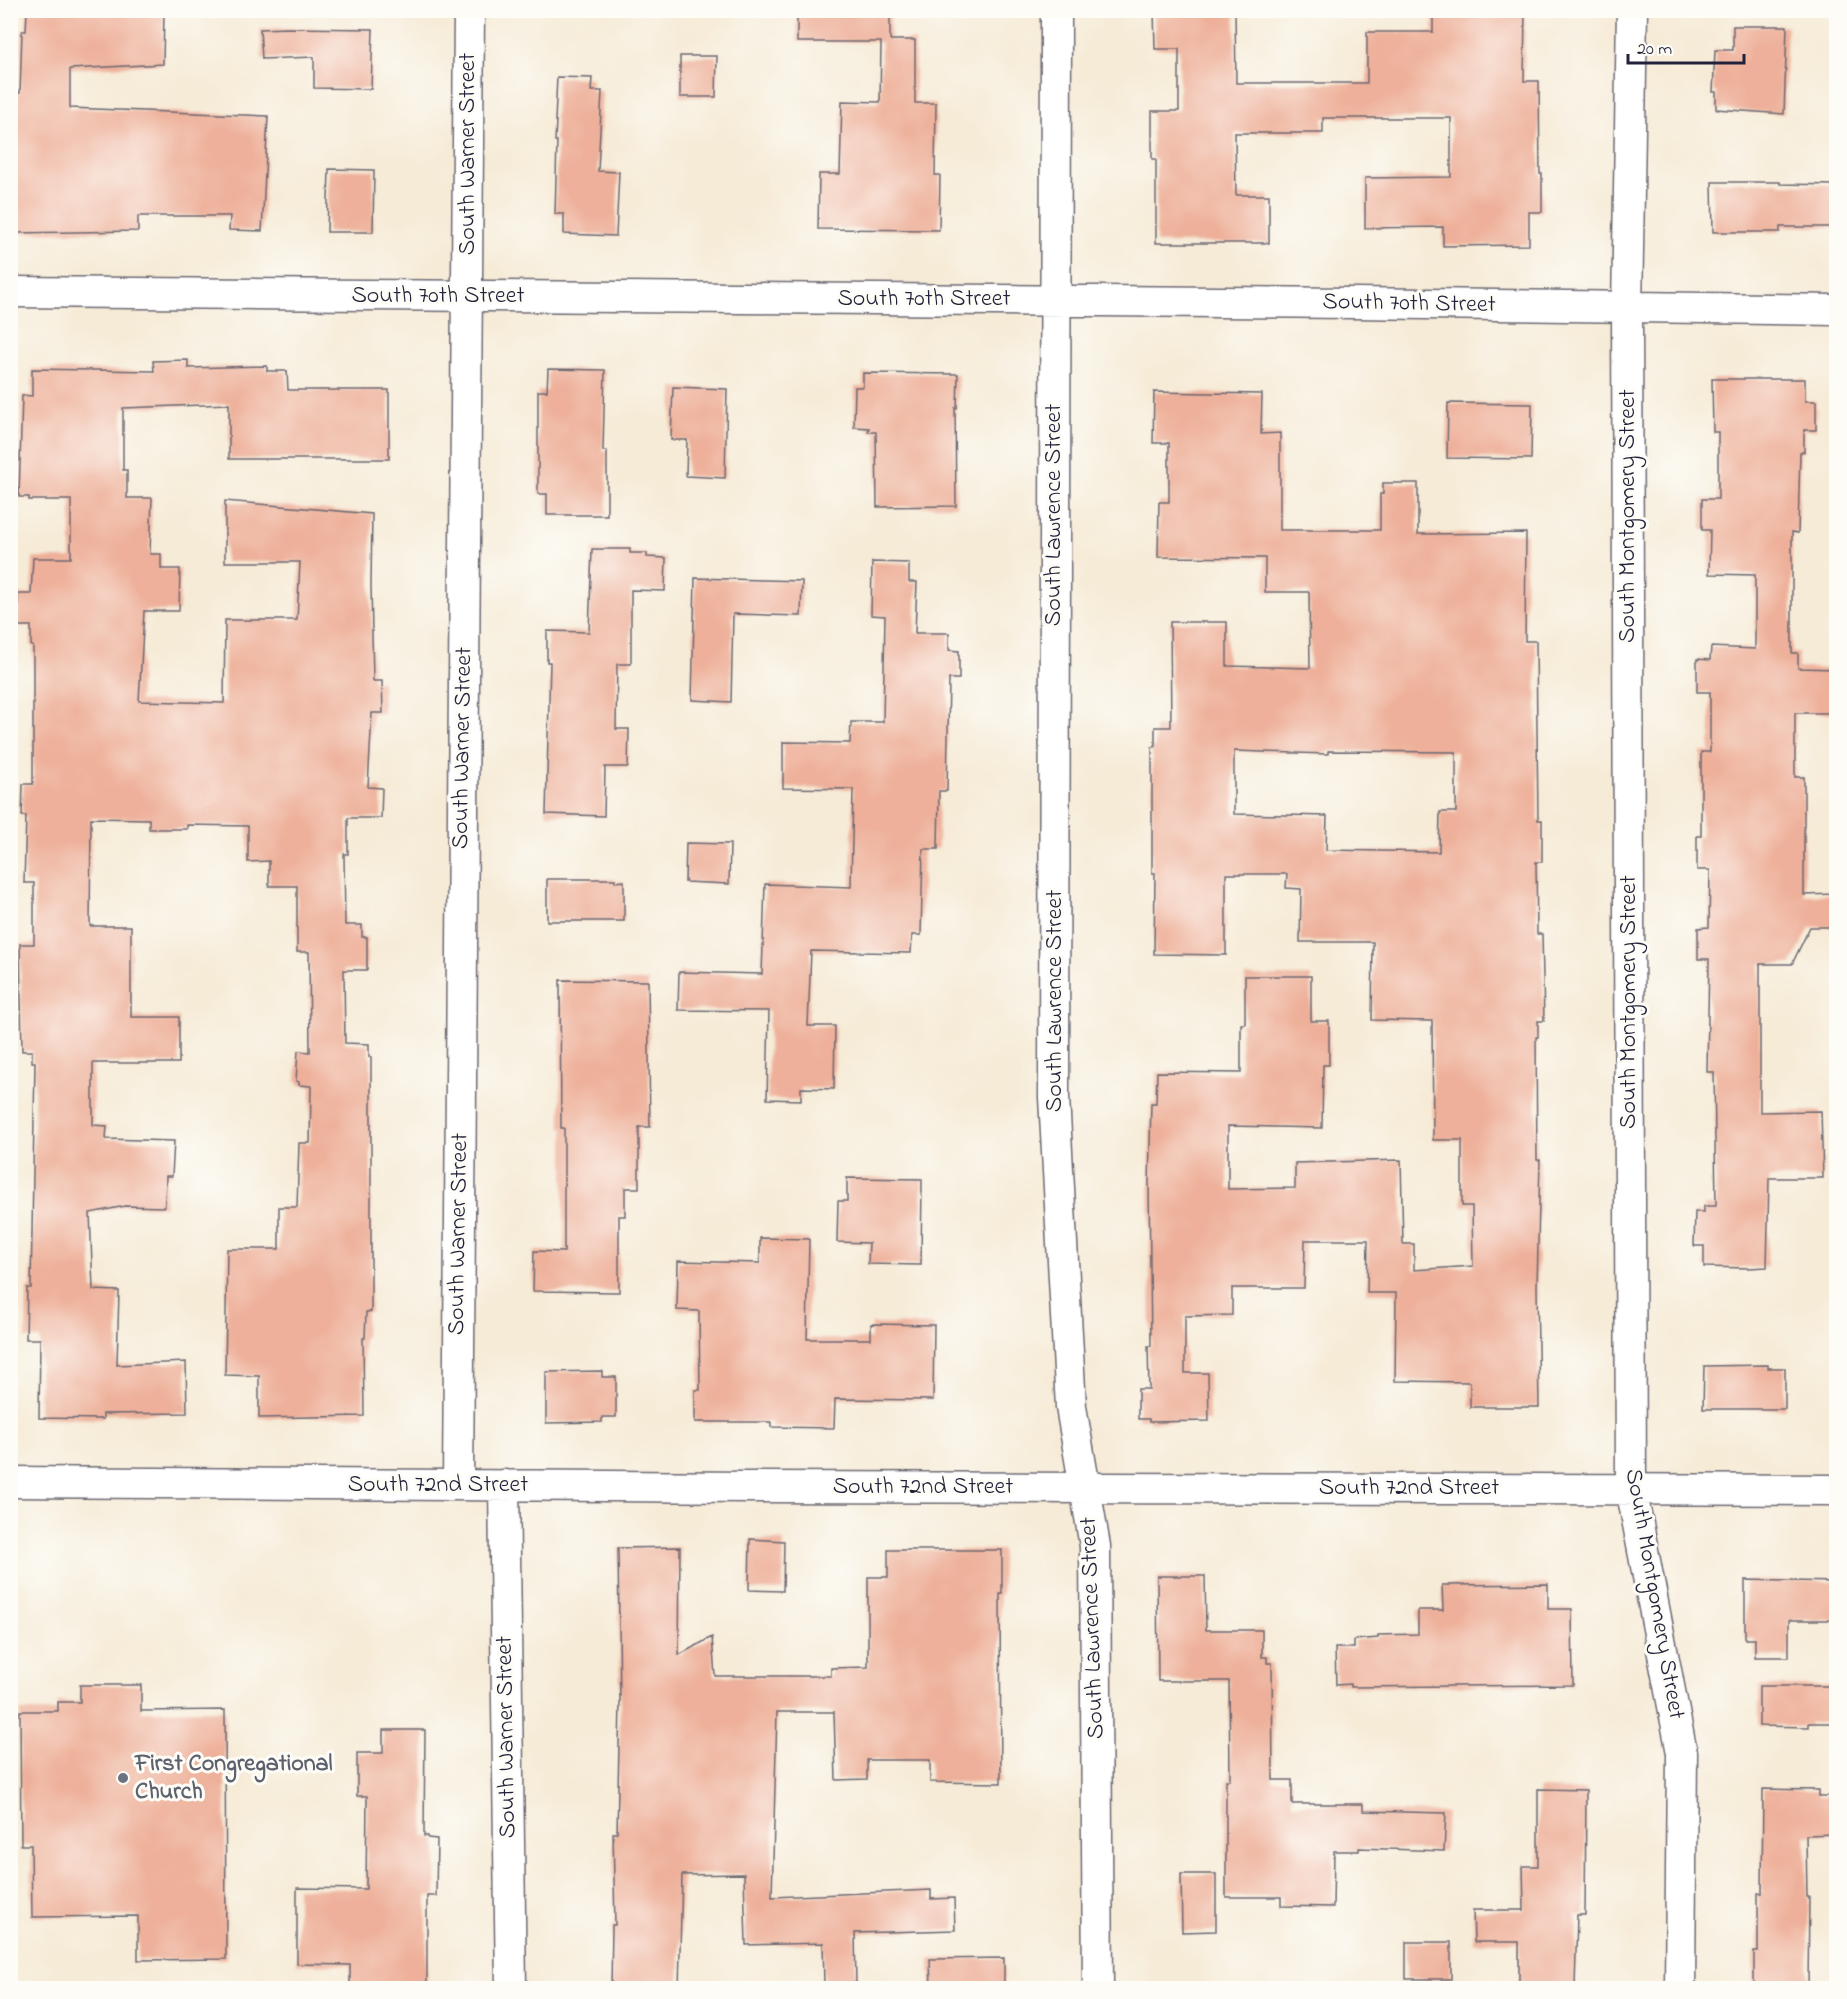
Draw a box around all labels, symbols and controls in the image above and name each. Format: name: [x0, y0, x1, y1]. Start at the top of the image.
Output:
scale bar: [1628, 27, 1744, 65]
text: 20 m: [1637, 37, 1672, 63]
street label: South Warner Street: [451, 53, 486, 255]
street label: South 70th Street: [351, 279, 525, 314]
street label: South 70th Street: [837, 282, 1011, 317]
street label: South 70th Street: [1322, 285, 1496, 323]
street label: South Montgomery Street: [1611, 389, 1647, 643]
street label: South Lawrence Street: [1037, 404, 1072, 626]
street label: South Warner Street: [444, 646, 482, 850]
street label: South Montgomery Street: [1612, 875, 1648, 1129]
street label: South Lawrence Street: [1038, 890, 1073, 1112]
street label: South Warner Street: [440, 1132, 478, 1336]
street label: South Montgomery Street: [1614, 1466, 1693, 1722]
street label: South 72nd Street: [348, 1468, 528, 1503]
street label: South 72nd Street: [833, 1470, 1013, 1505]
street label: South 72nd Street: [1319, 1471, 1499, 1506]
street label: South Lawrence Street: [1072, 1516, 1114, 1740]
street label: South Warner Street: [488, 1635, 526, 1839]
place label: First Congregational Church: [134, 1747, 333, 1810]
marker: First Congregational Church: [116, 1771, 130, 1785]

